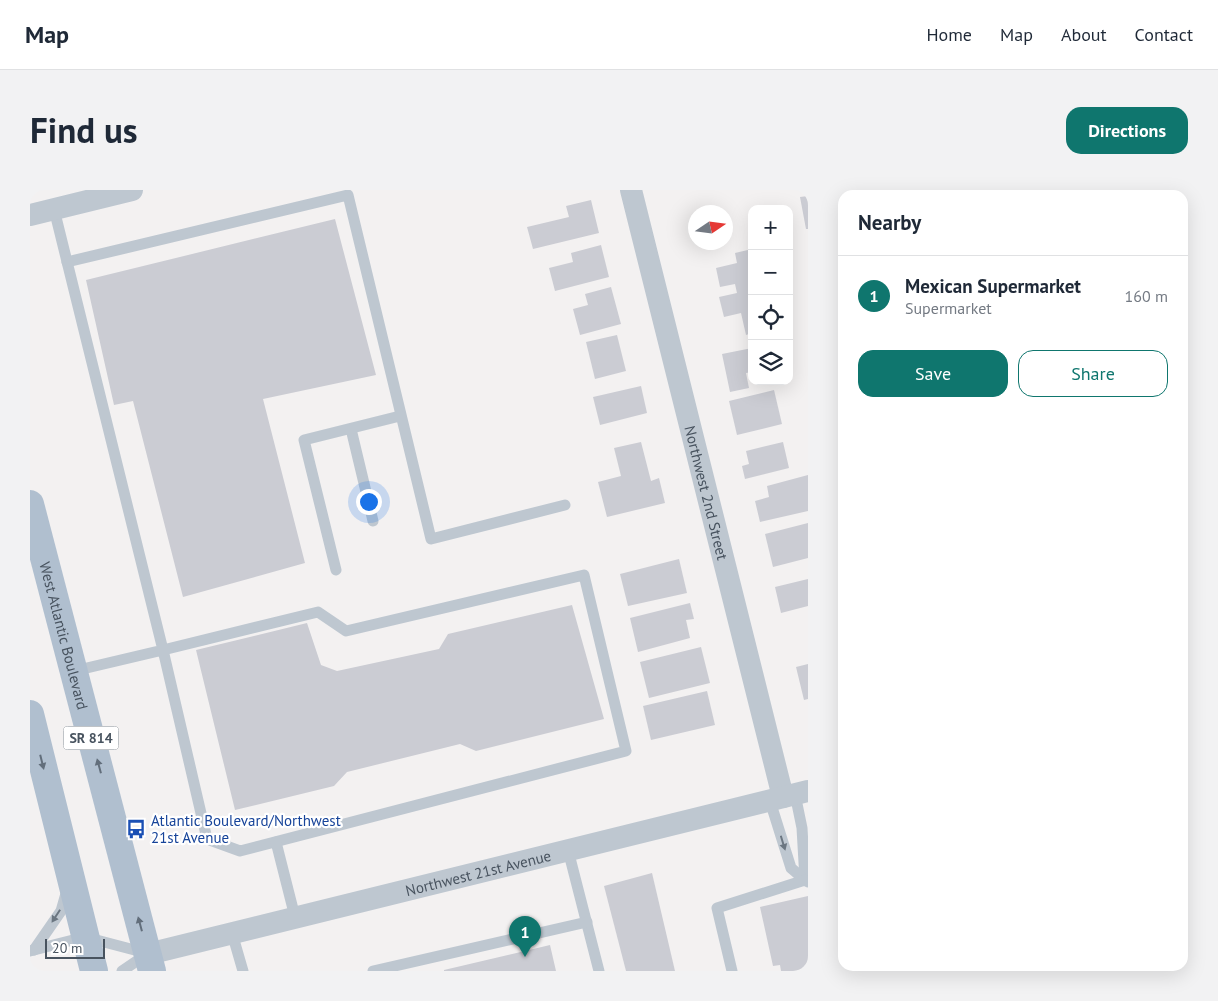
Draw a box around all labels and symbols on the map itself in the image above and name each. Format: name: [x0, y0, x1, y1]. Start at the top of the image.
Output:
north arrow: [688, 205, 733, 250]
street label: Northwest 2nd Street: [681, 423, 733, 562]
your location: [356, 489, 382, 515]
street label: West Atlantic Boulevard: [36, 560, 93, 712]
road number: SR 814: [64, 726, 118, 750]
one-way arrow: [38, 754, 46, 769]
one-way arrow: [94, 759, 102, 774]
place label: Atlantic Boulevard/Northwest 21st Avenue: [151, 811, 341, 847]
bus stop icon: Atlantic Boulevard/Northwest 21st Avenue: [125, 818, 147, 840]
one-way arrow: [780, 836, 788, 851]
street label: Northwest 21st Avenue: [403, 845, 553, 900]
one-way arrow: [52, 910, 61, 923]
one-way arrow: [136, 916, 144, 931]
pin: 1: [509, 916, 541, 957]
scale bar: [45, 936, 105, 959]

